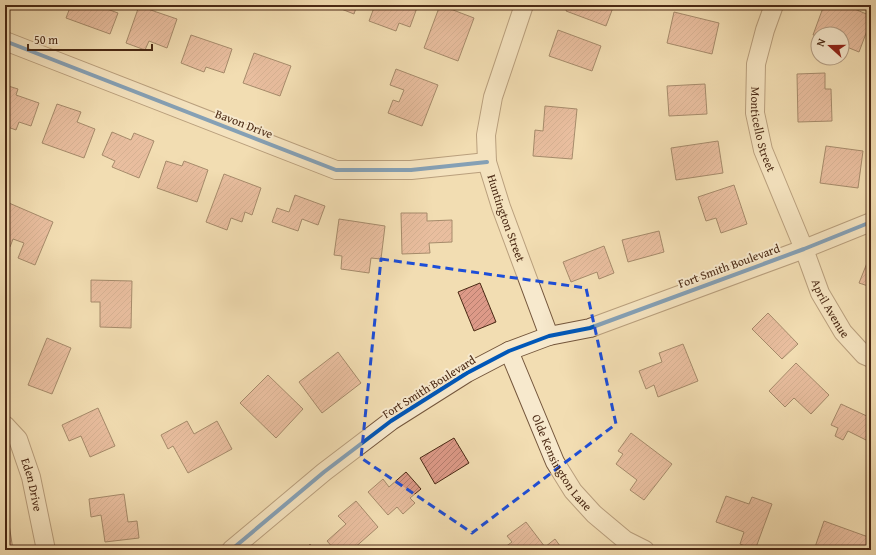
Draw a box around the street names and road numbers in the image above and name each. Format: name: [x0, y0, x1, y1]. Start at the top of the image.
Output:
street label: Monticello Street: [747, 86, 780, 175]
street label: Bavon Drive: [213, 105, 276, 142]
street label: Huntington Street: [483, 172, 530, 265]
street label: Fort Smith Boulevard: [676, 239, 783, 292]
street label: April Avenue: [808, 277, 854, 342]
street label: Fort Smith Boulevard: [379, 351, 479, 422]
street label: Olde Kensington Lane: [528, 412, 596, 515]
street label: Eden Drive: [17, 456, 47, 513]

